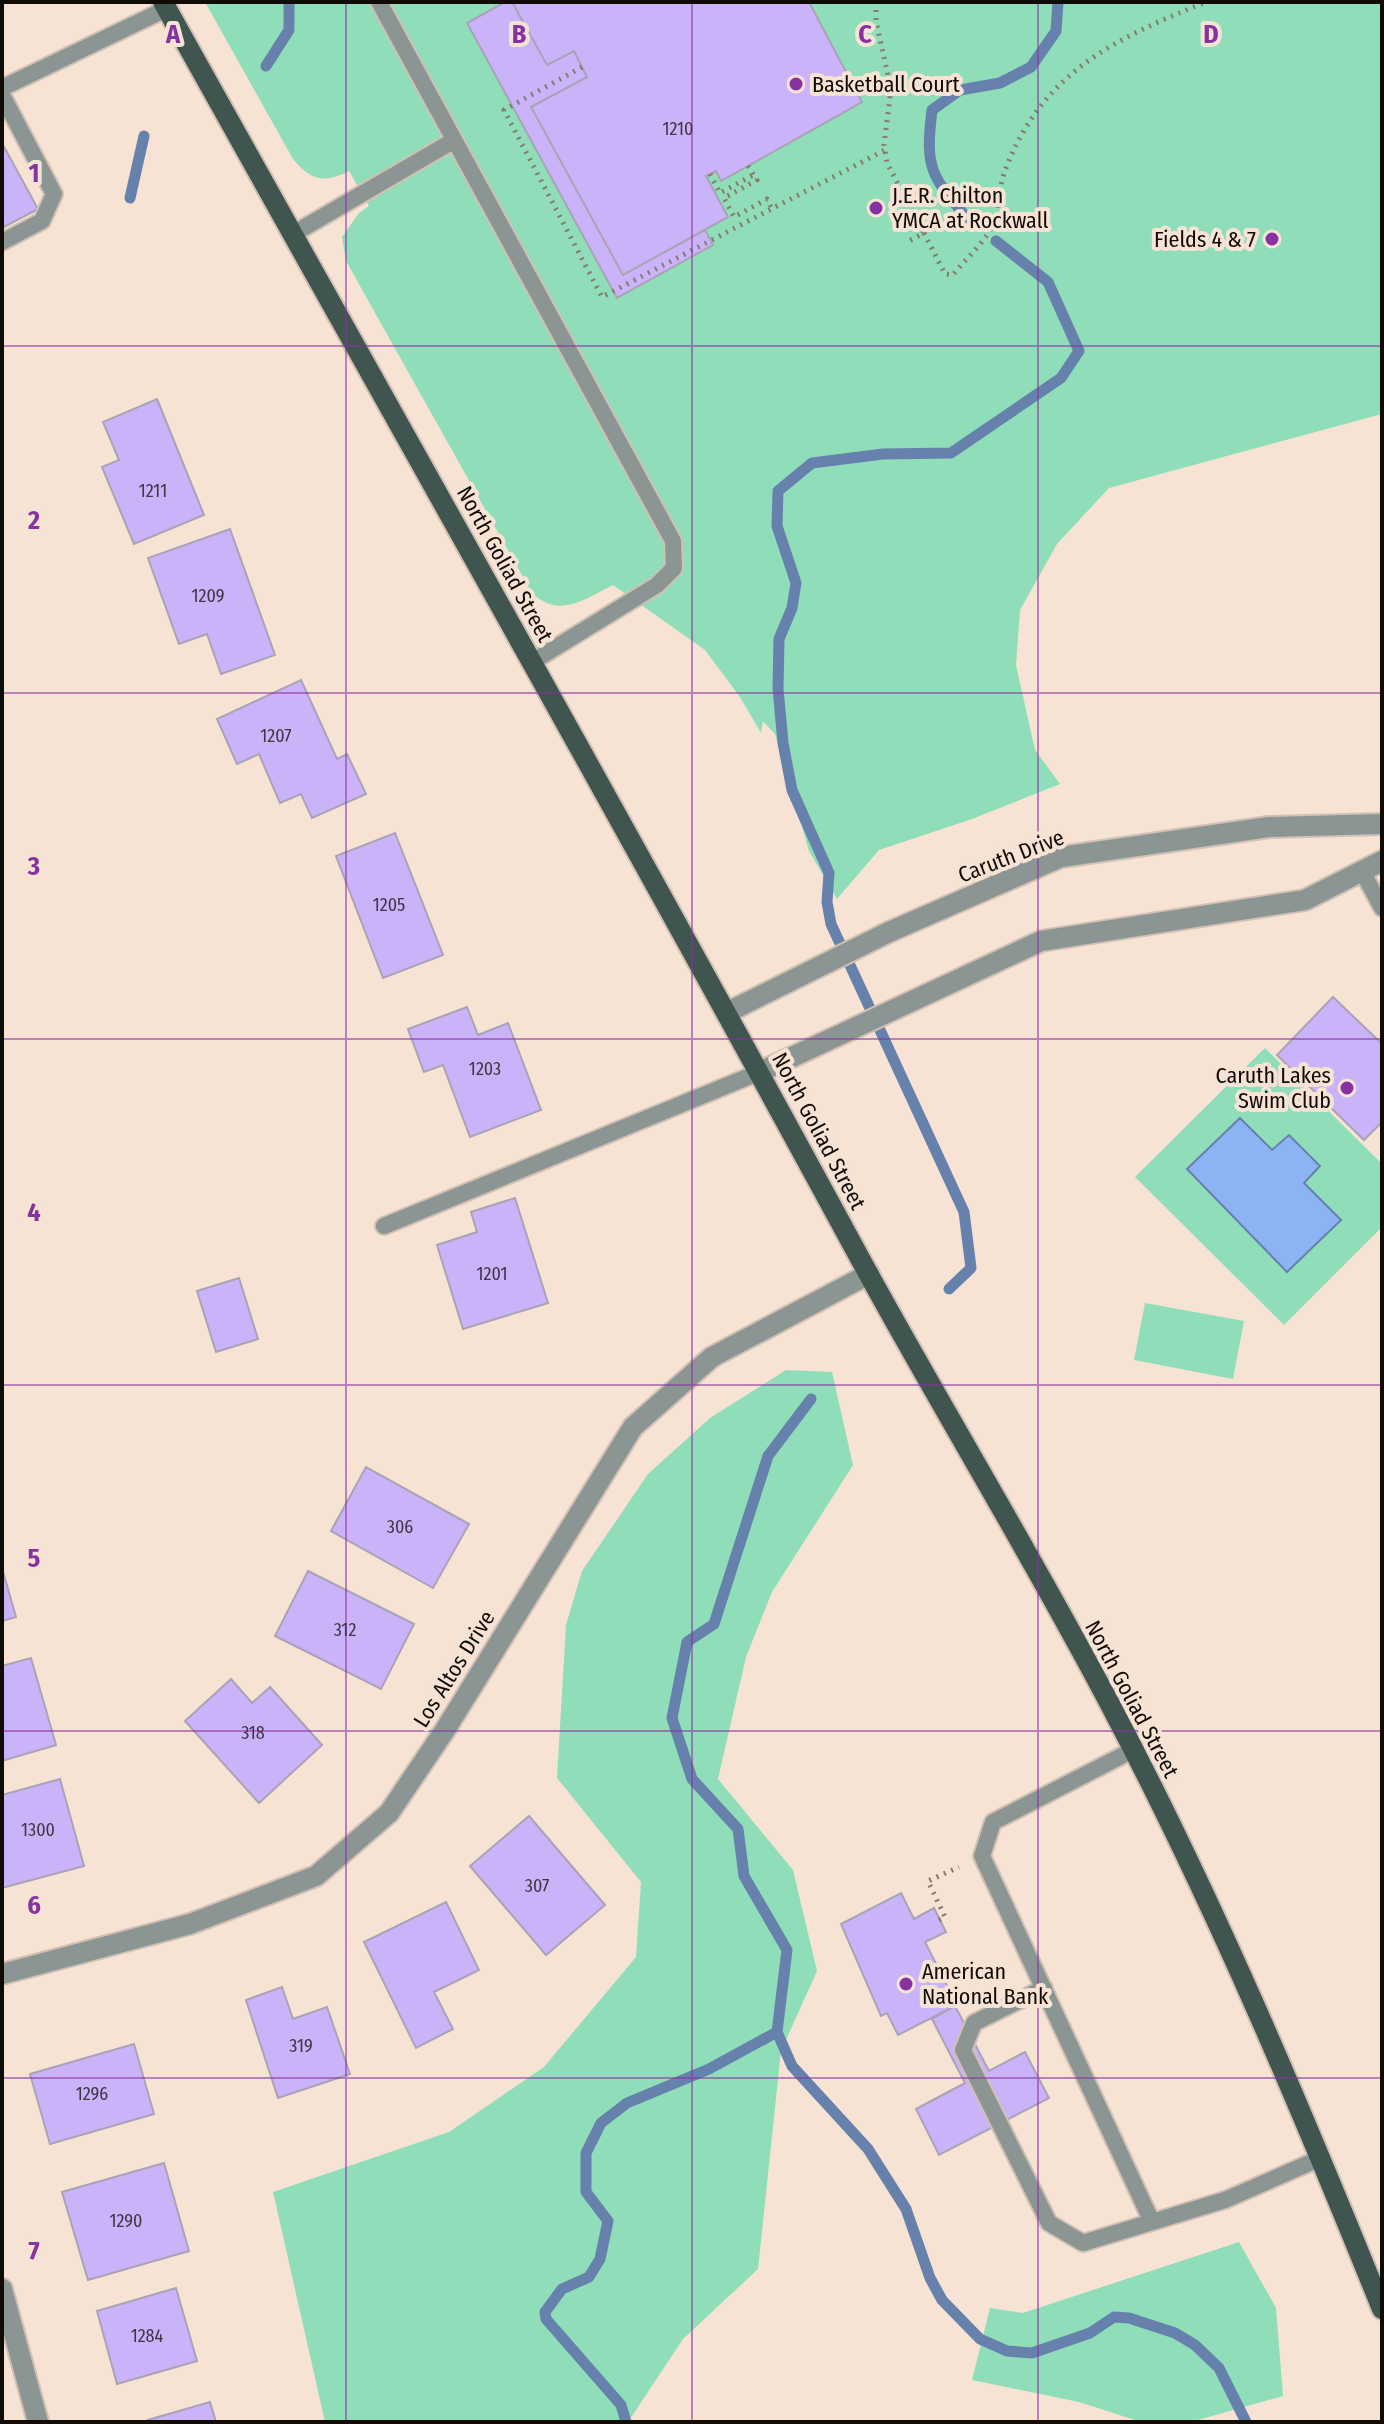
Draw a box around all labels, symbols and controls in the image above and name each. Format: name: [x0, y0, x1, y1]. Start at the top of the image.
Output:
text: A: [165, 19, 181, 50]
text: B: [512, 19, 527, 50]
text: C: [858, 19, 872, 50]
text: D: [1203, 19, 1219, 50]
place label: Basketball Court: [812, 71, 961, 98]
marker: Basketball Court: [787, 75, 805, 93]
house number: 1210: [663, 118, 693, 140]
text: 1: [29, 158, 40, 189]
place label: J.E.R. Chilton YMCA at Rockwall: [892, 182, 1048, 234]
marker: J.E.R. Chilton YMCA at Rockwall: [867, 199, 885, 217]
place label: Fields 4 & 7: [1154, 226, 1256, 253]
marker: Fields 4 & 7: [1263, 230, 1281, 248]
house number: 1211: [139, 480, 167, 502]
street label: North Goliad Street: [451, 481, 559, 647]
text: 2: [27, 505, 40, 536]
house number: 1209: [192, 585, 224, 607]
house number: 1207: [260, 725, 292, 747]
street label: Caruth Drive: [954, 823, 1068, 889]
text: 3: [27, 851, 40, 882]
house number: 1205: [373, 894, 405, 916]
street label: North Goliad Street: [766, 1048, 872, 1215]
house number: 1203: [469, 1058, 501, 1080]
place label: Caruth Lakes Swim Club: [1215, 1062, 1331, 1114]
marker: Caruth Lakes Swim Club: [1338, 1079, 1356, 1097]
text: 4: [27, 1197, 41, 1228]
house number: 1201: [477, 1263, 507, 1285]
house number: 306: [387, 1516, 413, 1538]
text: 5: [28, 1543, 41, 1574]
street label: Los Altos Drive: [407, 1606, 501, 1732]
street label: North Goliad Street: [1079, 1616, 1185, 1783]
house number: 312: [334, 1619, 356, 1641]
house number: 318: [241, 1722, 265, 1744]
house number: 1300: [21, 1819, 55, 1841]
house number: 307: [525, 1875, 549, 1897]
text: 6: [27, 1890, 41, 1921]
place label: American National Bank: [922, 1958, 1049, 2010]
marker: American National Bank: [897, 1975, 915, 1993]
house number: 319: [289, 2035, 313, 2057]
house number: 1296: [76, 2083, 108, 2105]
house number: 1290: [110, 2210, 142, 2232]
text: 7: [28, 2236, 40, 2267]
house number: 1284: [131, 2325, 164, 2347]

